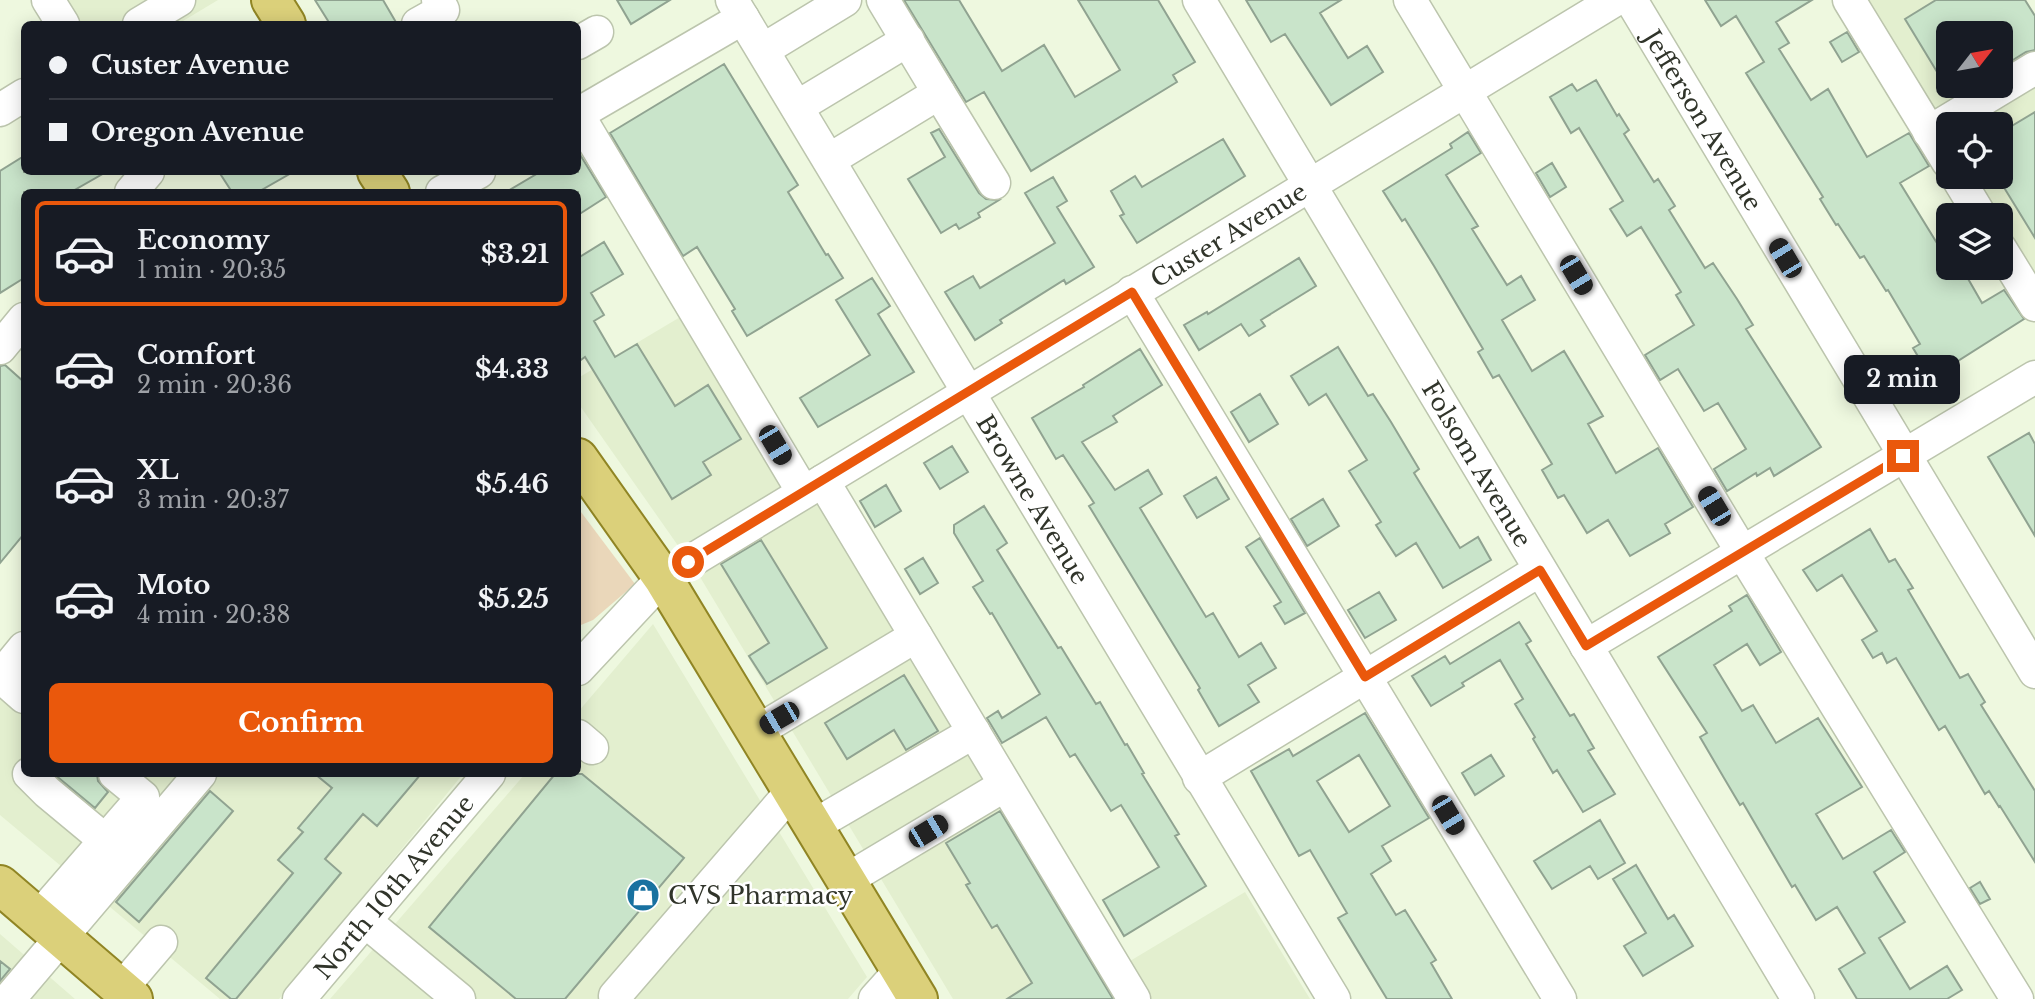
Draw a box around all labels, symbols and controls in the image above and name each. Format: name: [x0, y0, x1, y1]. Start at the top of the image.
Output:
north arrow: [1936, 21, 2012, 98]
map controls: [1936, 21, 2013, 280]
street label: Jefferson Avenue: [1636, 22, 1769, 216]
text: Custer Avenue: [91, 49, 289, 81]
button: locate: [1936, 112, 2013, 189]
text: Oregon Avenue: [91, 116, 304, 148]
street label: Custer Avenue: [1145, 176, 1312, 293]
button: layers: [1936, 203, 2013, 280]
icon: car: [53, 222, 116, 285]
text: Economy: [137, 224, 270, 256]
car: [1766, 235, 1805, 281]
text: $3.21: [481, 238, 549, 270]
car: [1557, 252, 1596, 298]
text: 1 min · 20:35: [137, 256, 286, 284]
icon: car: [53, 337, 116, 400]
text: Comfort: [137, 339, 255, 371]
text: $4.33: [475, 353, 549, 385]
callout: 2 min: [1845, 354, 1961, 404]
text: 2 min: [1866, 365, 1938, 393]
text: 2 min · 20:36: [137, 371, 292, 399]
street label: Folsom Avenue: [1416, 376, 1538, 552]
street label: Browne Avenue: [971, 409, 1095, 589]
car: [756, 422, 795, 468]
route end: [1887, 440, 1919, 472]
icon: car: [53, 452, 116, 515]
text: XL: [137, 454, 179, 486]
text: $5.46: [475, 468, 549, 500]
car: [1695, 483, 1734, 529]
text: 3 min · 20:37: [137, 486, 289, 514]
route start: [672, 546, 704, 578]
icon: car: [53, 567, 116, 630]
text: Moto: [137, 569, 210, 601]
text: $5.25: [478, 583, 549, 615]
text: 4 min · 20:38: [137, 601, 290, 629]
button: Confirm: [49, 683, 553, 763]
car: [756, 698, 803, 738]
street label: North 10th Avenue: [308, 789, 480, 984]
car: [1429, 792, 1468, 838]
car: [905, 811, 952, 851]
shop icon: CVS Pharmacy: [624, 876, 662, 914]
place label: CVS Pharmacy: [668, 881, 854, 910]

